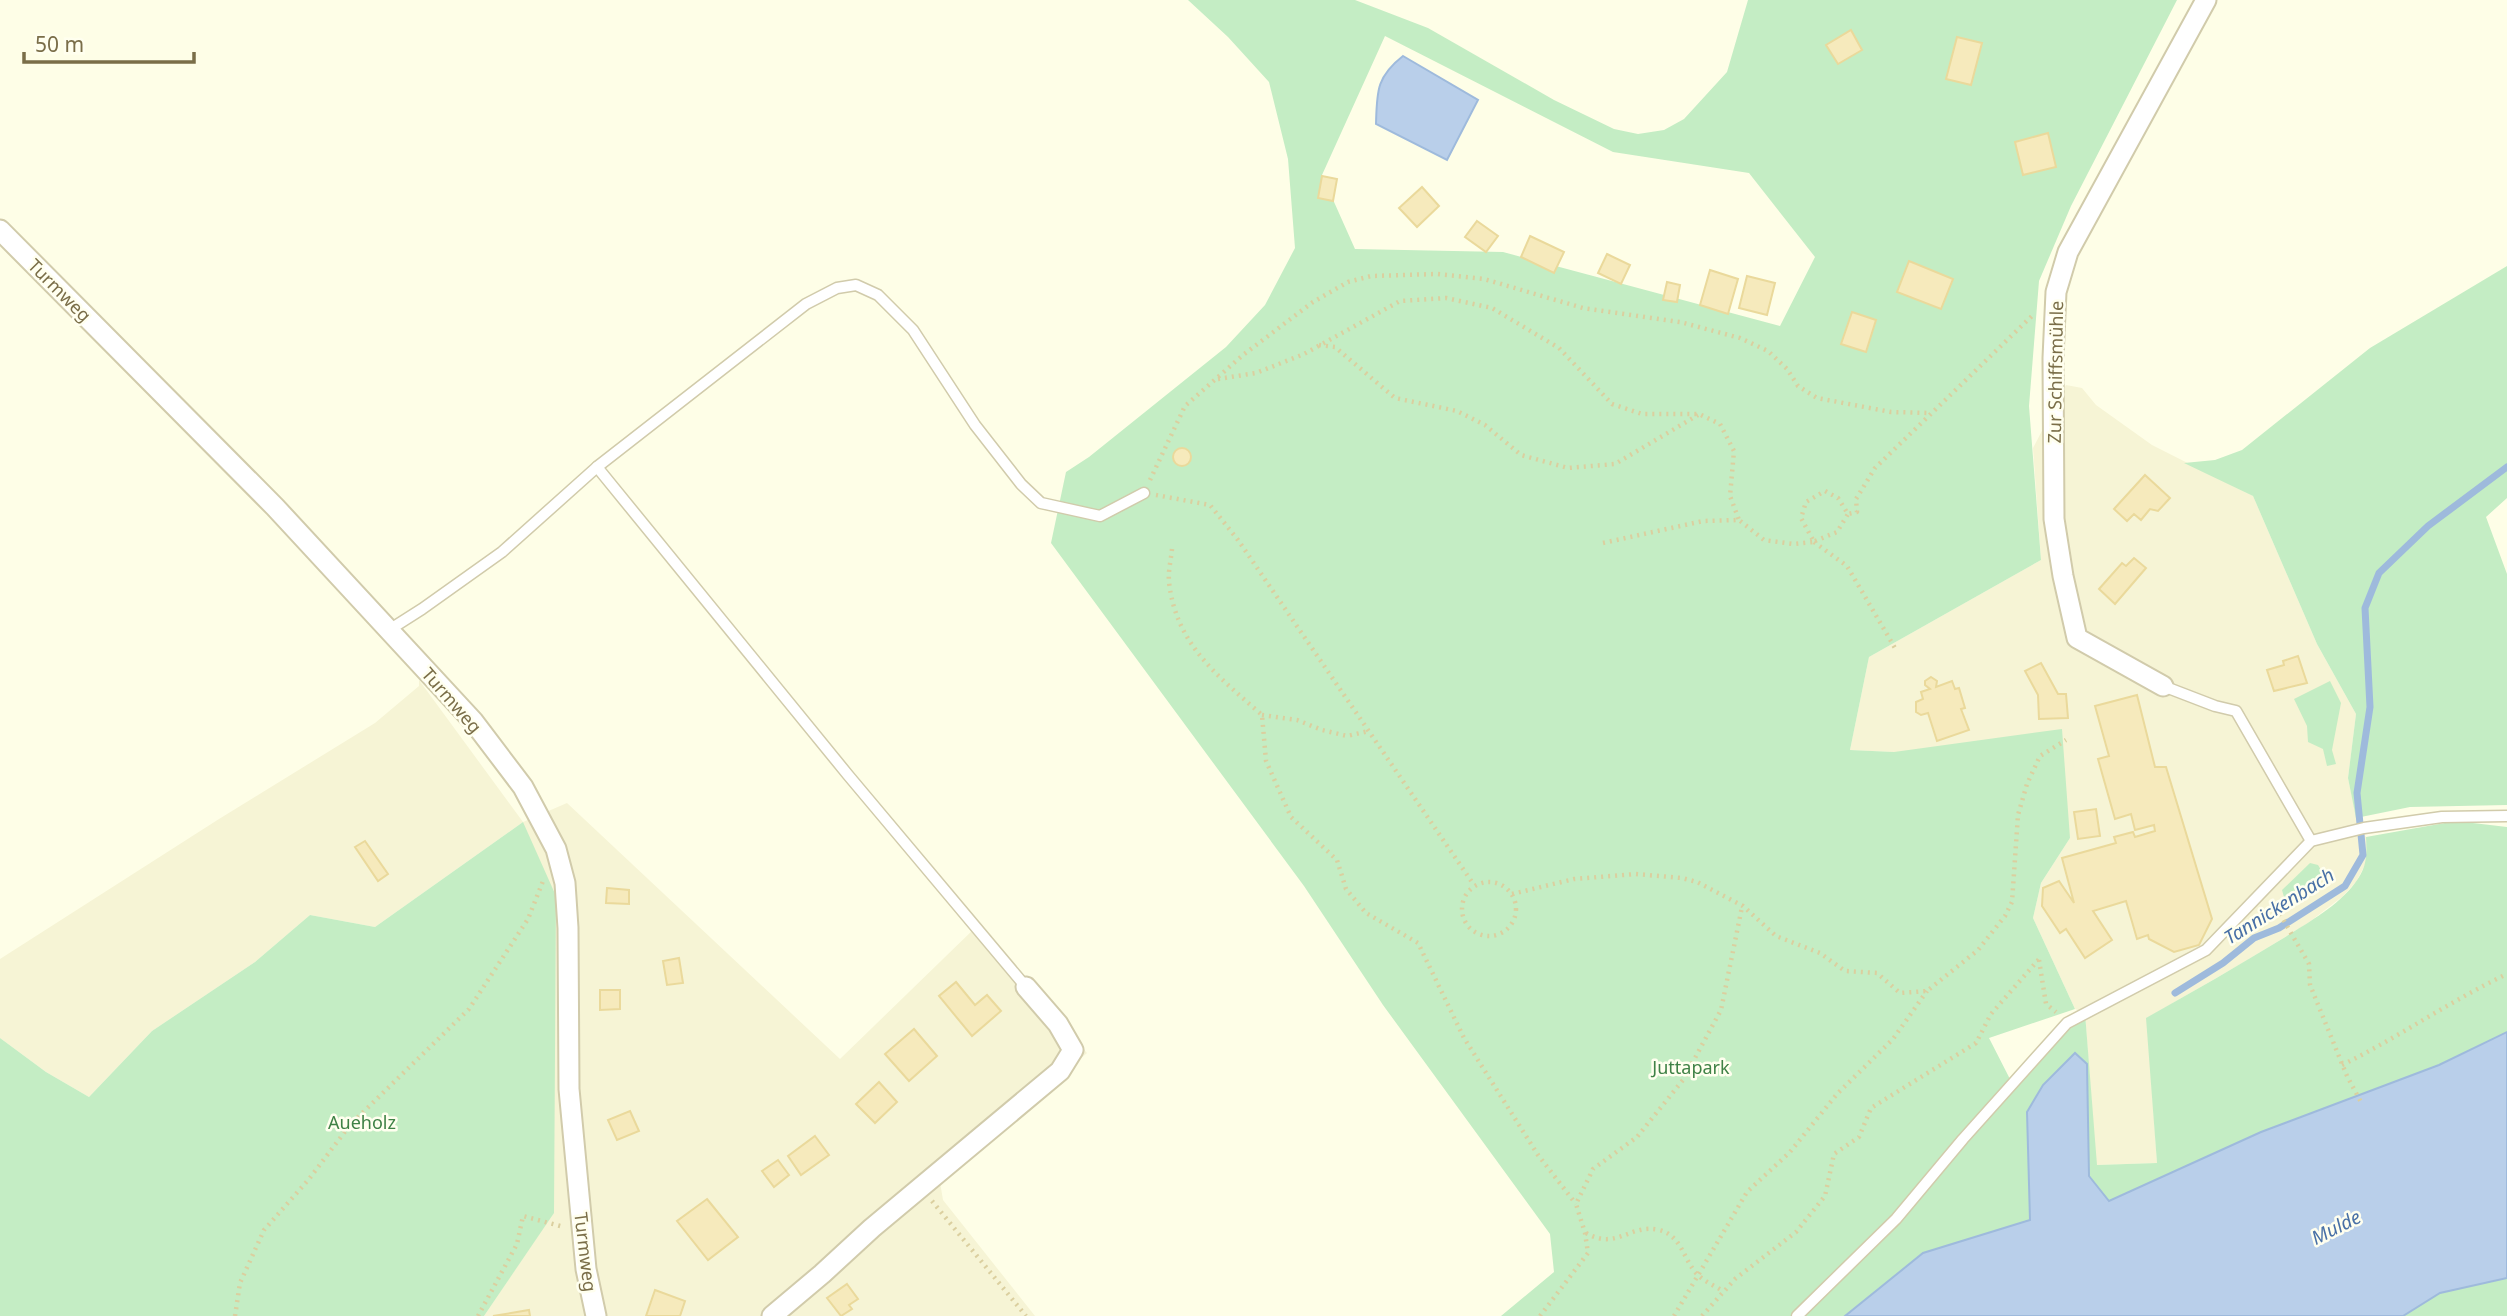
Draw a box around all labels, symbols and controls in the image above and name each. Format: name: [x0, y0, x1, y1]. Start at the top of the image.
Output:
scale bar: [24, 21, 194, 65]
text: 50 m: [35, 30, 84, 58]
street label: Turmweg: [23, 253, 97, 327]
street label: Zur Schiffsmühle: [2042, 300, 2068, 444]
street label: Turmweg: [417, 662, 487, 738]
water label: Tannickenbach: [2219, 862, 2339, 950]
park label: Juttapark: [1650, 1055, 1730, 1079]
park label: Aueholz: [328, 1110, 396, 1134]
water label: Mulde: [2307, 1204, 2365, 1250]
street label: Turmweg: [569, 1211, 603, 1293]

